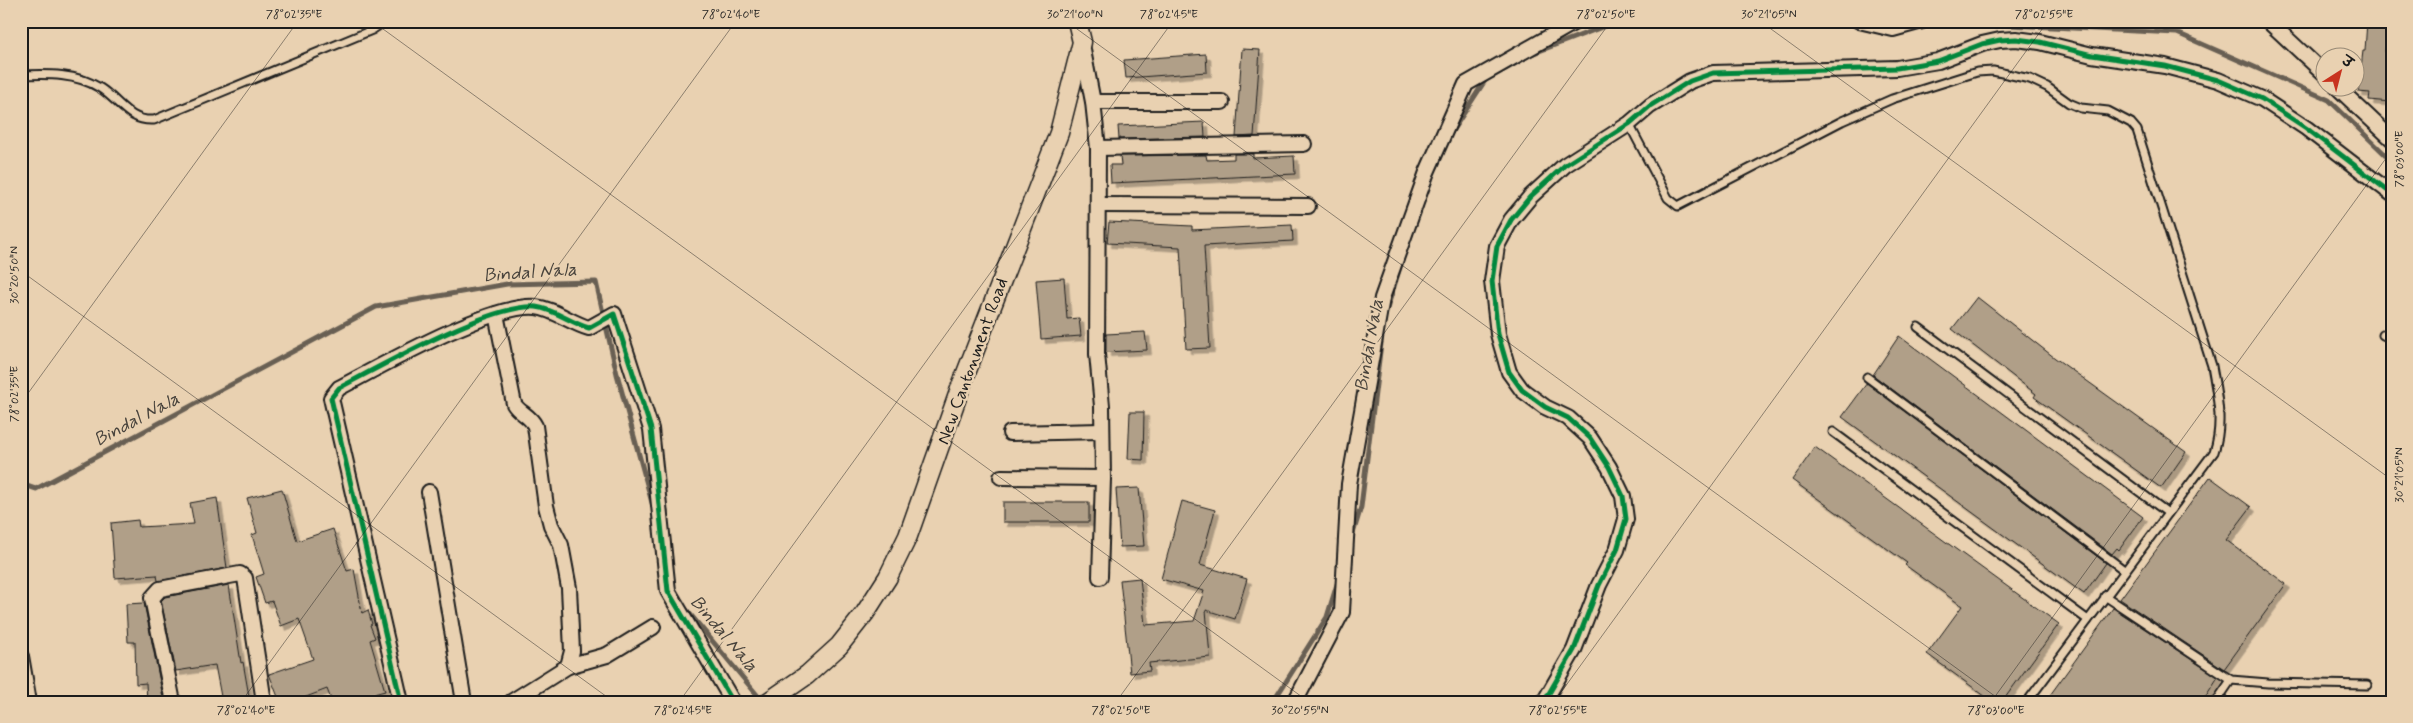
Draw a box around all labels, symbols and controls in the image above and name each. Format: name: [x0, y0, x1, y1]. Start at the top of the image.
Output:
text: 78°02'35"E: [266, 7, 322, 23]
text: 78°02'40"E: [702, 7, 760, 23]
text: 30°21'00"N: [1047, 7, 1103, 23]
text: 78°02'45"E: [1140, 7, 1198, 23]
text: 78°02'50"E: [1577, 7, 1635, 23]
text: 30°21'05"N: [1741, 7, 1797, 23]
text: 78°02'55"E: [2015, 7, 2073, 23]
north arrow: [2316, 48, 2366, 98]
text: उ: [2336, 51, 2357, 73]
text: 78°03'00"E: [2392, 130, 2408, 188]
text: 30°20'50"N: [7, 246, 23, 304]
water label: Bindal Nala: [483, 257, 578, 288]
street label: New Cantonment Road: [932, 275, 1014, 448]
water label: Bindal Nala: [1349, 297, 1390, 393]
text: 78°02'35"E: [7, 366, 23, 422]
water label: Bindal Nala: [90, 386, 184, 452]
text: 30°21'05"N: [2392, 447, 2408, 503]
water label: Bindal Nala: [684, 590, 764, 678]
text: 78°02'40"E: [217, 703, 275, 719]
text: 78°02'45"E: [654, 703, 712, 719]
text: 78°02'50"E: [1092, 703, 1150, 719]
text: 30°20'55"N: [1271, 703, 1329, 719]
text: 78°02'55"E: [1529, 703, 1587, 719]
text: 78°03'00"E: [1967, 703, 2025, 719]

